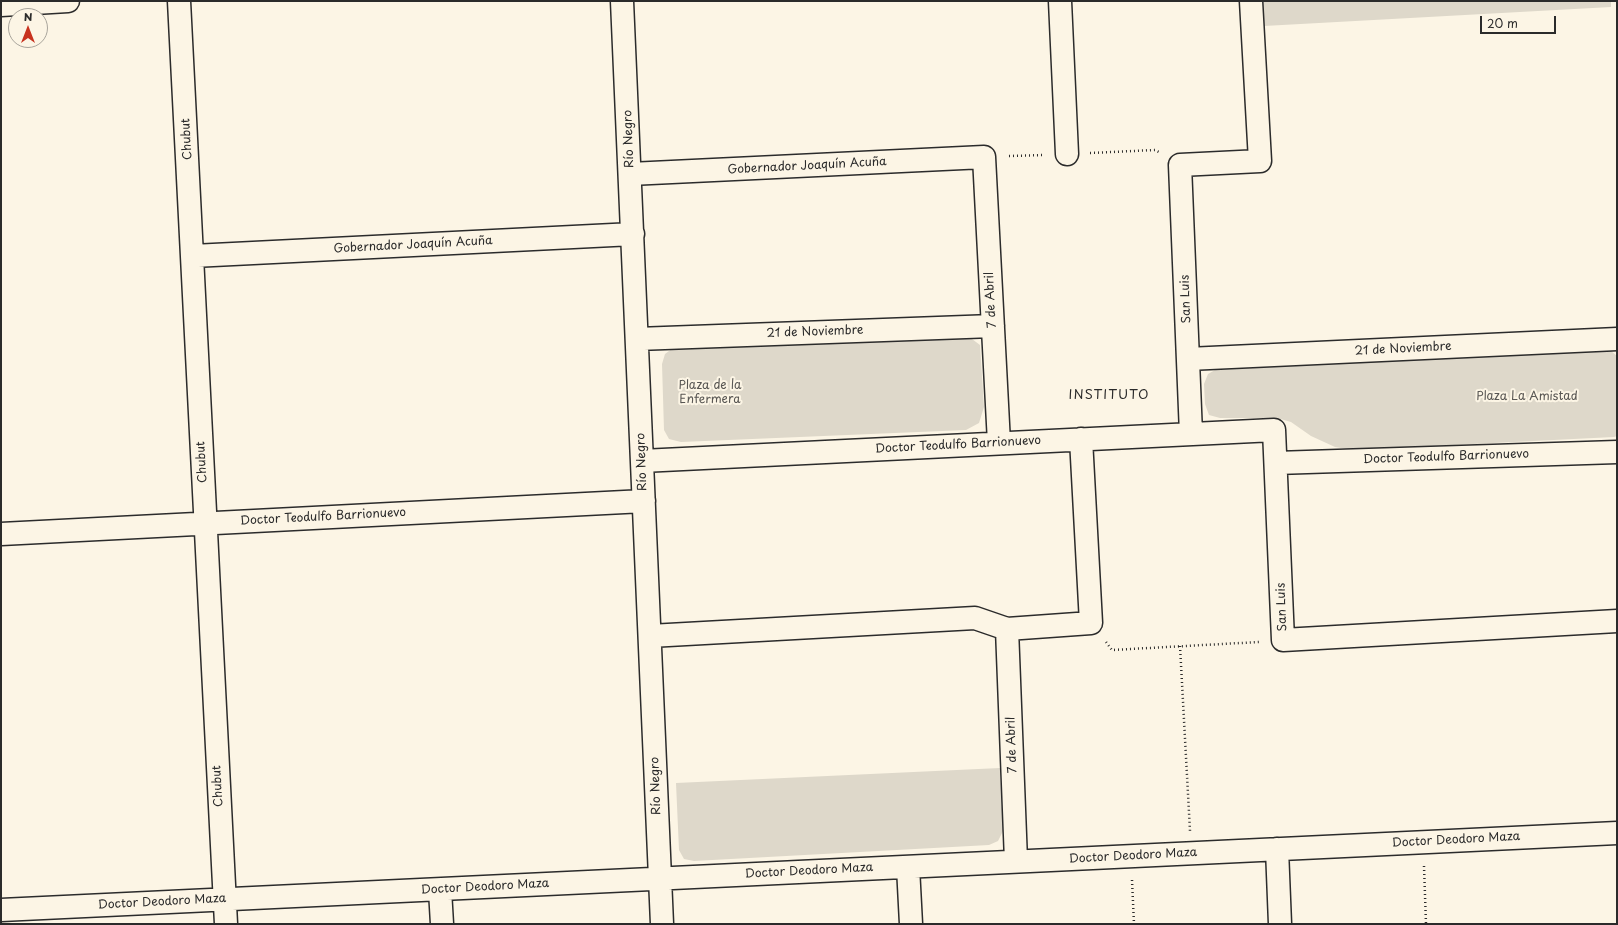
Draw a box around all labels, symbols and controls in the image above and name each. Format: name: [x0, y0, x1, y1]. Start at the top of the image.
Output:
north arrow: [8, 8, 48, 48]
text: N: [24, 8, 32, 25]
scale bar: [1482, 8, 1558, 34]
text: 20 m: [1487, 14, 1518, 32]
street label: Río Negro: [621, 110, 637, 168]
street label: Chubut: [179, 118, 195, 160]
street label: Gobernador Joaquín Acuña: [727, 155, 887, 177]
street label: Gobernador Joaquín Acuña: [333, 234, 493, 256]
street label: 7 de Abril: [982, 271, 1000, 329]
street label: San Luis: [1178, 274, 1194, 324]
street label: 21 de Noviembre: [766, 323, 864, 341]
street label: 21 de Noviembre: [1354, 339, 1452, 359]
park label: Plaza de la Enfermera: [679, 379, 741, 407]
district label: INSTITUTO: [1068, 387, 1150, 403]
park label: Plaza La Amistad: [1476, 390, 1578, 404]
street label: Río Negro: [634, 433, 650, 491]
street label: Doctor Teodulfo Barrionuevo: [875, 433, 1041, 457]
street label: Chubut: [194, 441, 210, 483]
street label: Doctor Teodulfo Barrionuevo: [1363, 447, 1529, 467]
street label: Doctor Teodulfo Barrionuevo: [240, 505, 406, 529]
street label: San Luis: [1274, 582, 1290, 632]
street label: 7 de Abril: [1004, 716, 1020, 774]
street label: Río Negro: [648, 757, 664, 815]
street label: Chubut: [210, 765, 226, 807]
street label: Doctor Deodoro Maza: [1391, 829, 1521, 851]
street label: Doctor Deodoro Maza: [1068, 845, 1198, 867]
street label: Doctor Deodoro Maza: [744, 860, 874, 882]
street label: Doctor Deodoro Maza: [420, 876, 550, 898]
street label: Doctor Deodoro Maza: [97, 891, 227, 913]

